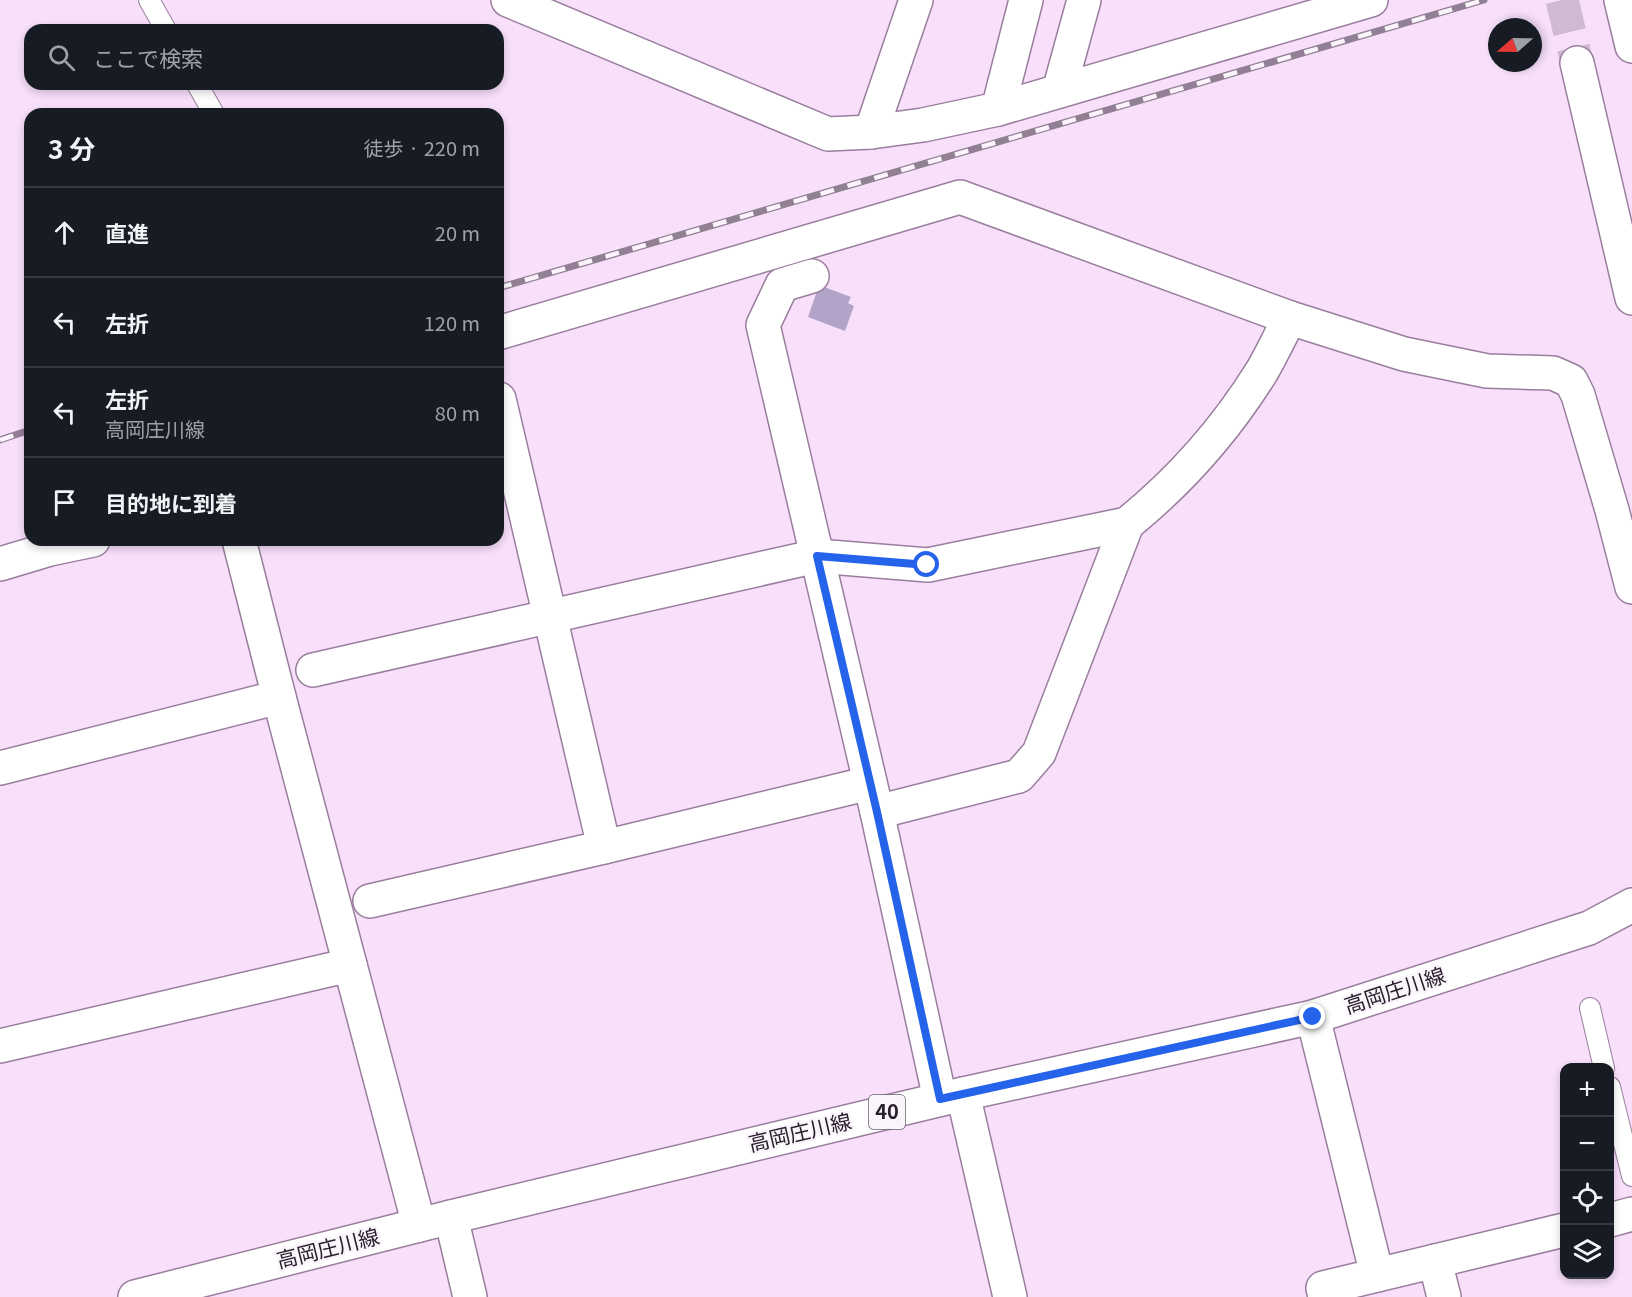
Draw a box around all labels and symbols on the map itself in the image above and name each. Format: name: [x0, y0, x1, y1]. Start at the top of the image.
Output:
north arrow: [1488, 18, 1542, 72]
route start: [913, 551, 939, 577]
street label: 高岡庄川線: [1340, 959, 1449, 1020]
route end: [1299, 1003, 1325, 1029]
road number: 40: [869, 1095, 905, 1129]
street label: 高岡庄川線: [745, 1105, 854, 1157]
street label: 高岡庄川線: [273, 1220, 382, 1274]

